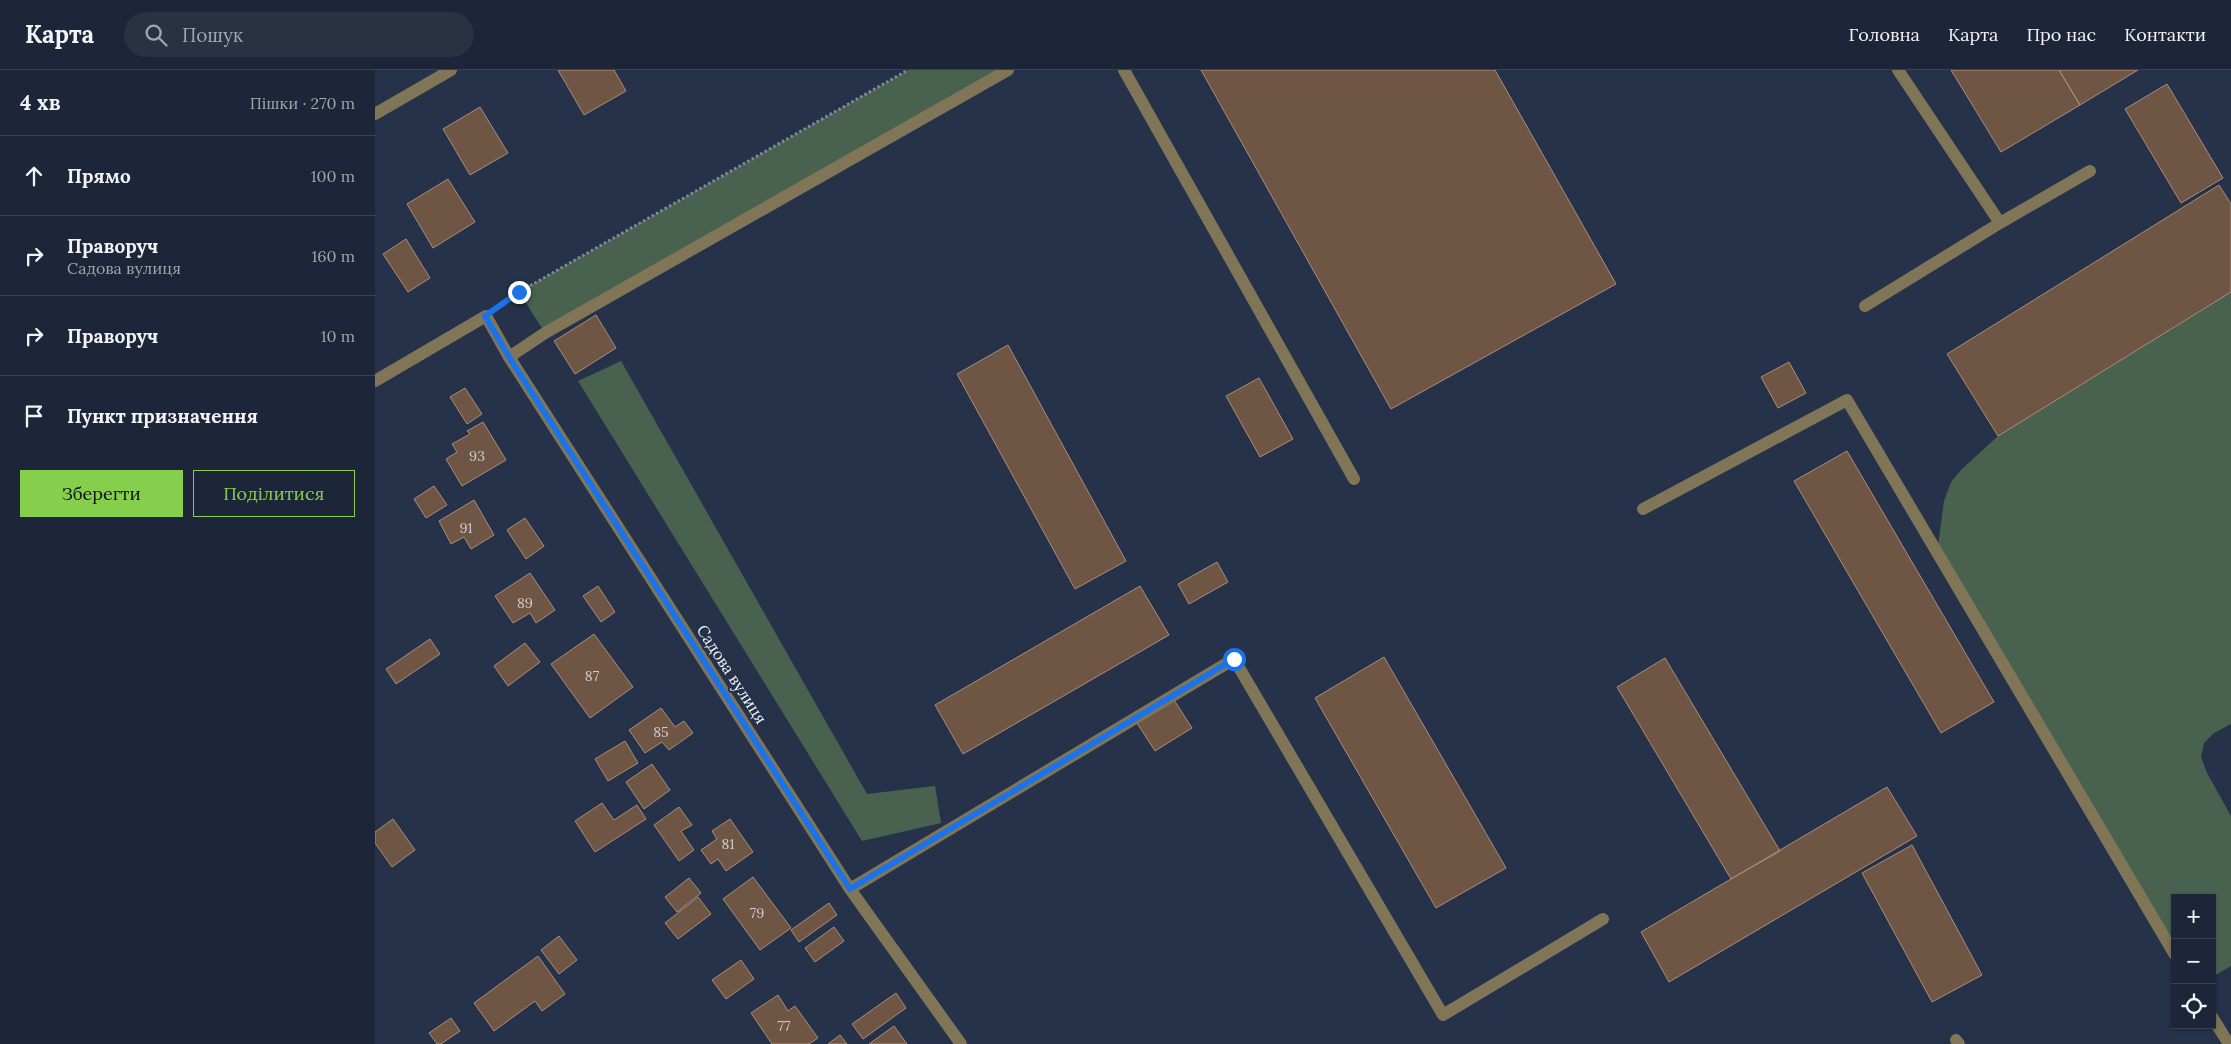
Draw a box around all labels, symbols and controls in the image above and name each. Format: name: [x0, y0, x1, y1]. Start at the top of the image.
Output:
search box: [124, 12, 474, 57]
text: Карта: [25, 19, 94, 50]
icon: search: [142, 21, 170, 49]
text: Пошук: [182, 23, 243, 47]
text: Головна: [1848, 23, 1920, 46]
text: Карта: [1948, 23, 1998, 46]
text: Про нас: [2026, 23, 2096, 46]
text: Контакти: [2124, 23, 2206, 46]
text: 4 хв: [20, 89, 61, 116]
text: Пішки · 270 m: [250, 93, 355, 113]
icon: ahead: [20, 162, 48, 190]
text: Прямо: [67, 164, 131, 188]
text: 100 m: [311, 166, 355, 186]
text: Праворуч: [67, 234, 158, 258]
icon: right: [20, 242, 48, 270]
text: 160 m: [311, 246, 355, 266]
text: Садова вулиця: [67, 258, 181, 278]
route end: [508, 281, 531, 304]
icon: right: [20, 322, 48, 350]
text: Праворуч: [67, 324, 158, 348]
text: 10 m: [321, 326, 355, 346]
icon: arrive: [20, 402, 48, 430]
text: Пункт призначення: [67, 404, 258, 428]
house number: 93: [469, 447, 485, 465]
button: Зберегти: [20, 470, 183, 517]
button: Поділитися: [193, 470, 355, 517]
house number: 91: [459, 519, 473, 537]
house number: 89: [517, 594, 533, 612]
street label: Садова вулиця: [693, 621, 771, 727]
route start: [1223, 648, 1246, 671]
house number: 87: [585, 667, 600, 685]
house number: 85: [653, 723, 669, 741]
house number: 81: [722, 835, 734, 853]
map controls: [2171, 894, 2216, 1029]
button: +: [2171, 894, 2216, 939]
house number: 79: [750, 904, 764, 922]
button: −: [2171, 939, 2216, 984]
button: locate: [2171, 984, 2216, 1029]
house number: 77: [778, 1017, 791, 1035]

